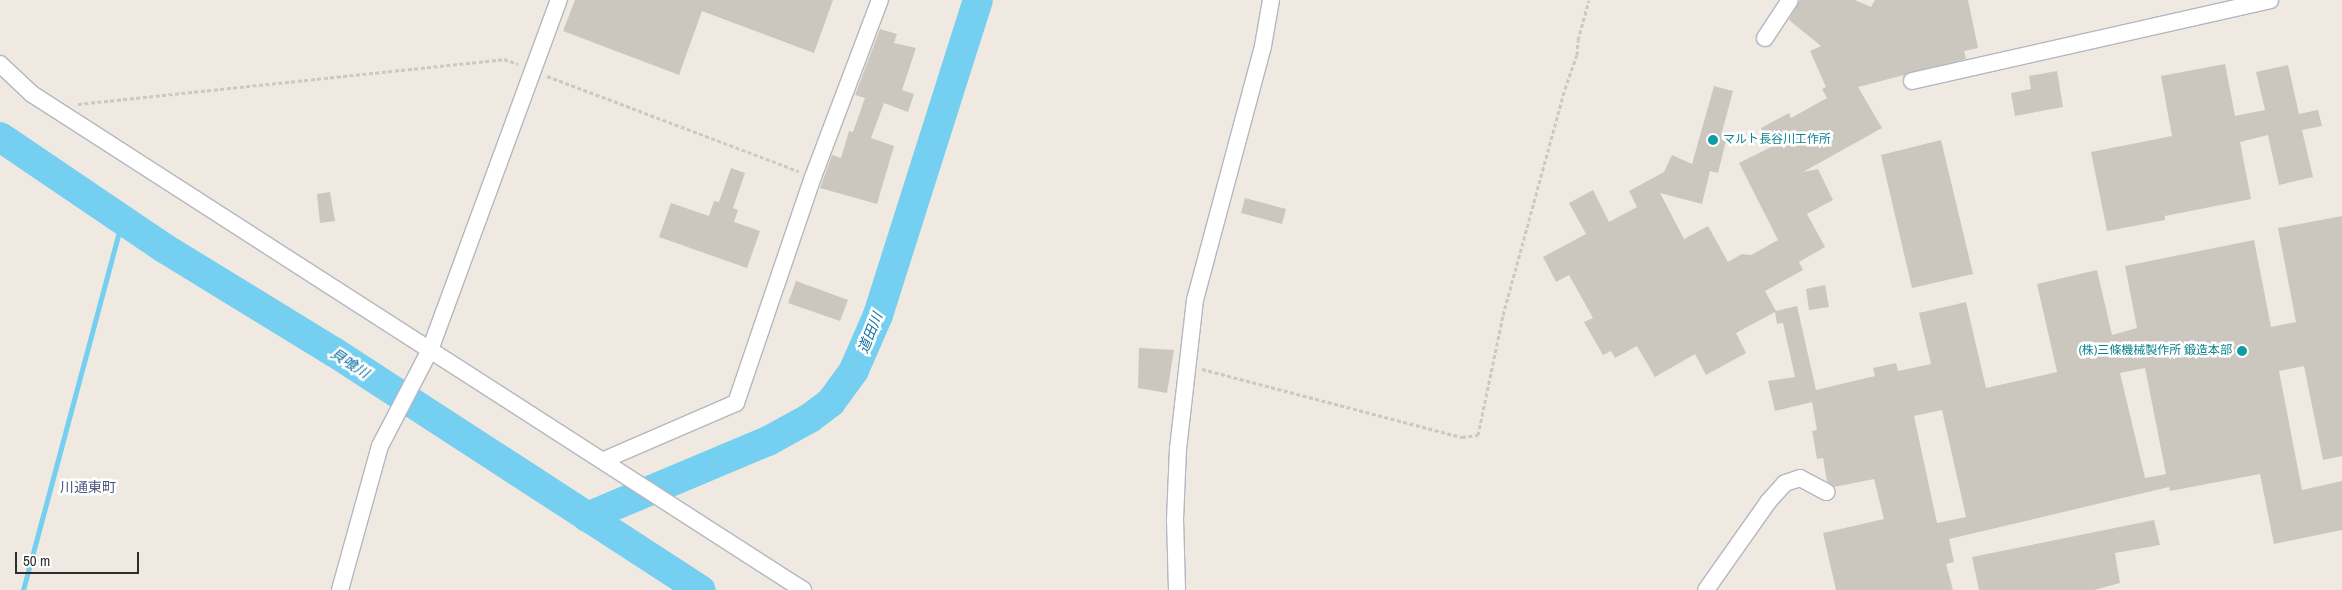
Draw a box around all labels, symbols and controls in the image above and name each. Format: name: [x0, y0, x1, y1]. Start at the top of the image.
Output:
place label: マルト長谷川工作所: [1723, 133, 1831, 147]
marker: マルト長谷川工作所: [1707, 134, 1719, 146]
water label: 道田川: [854, 310, 886, 356]
place label: (株)三條機械製作所 鍛造本部: [2079, 344, 2232, 358]
water label: 貝喰川: [328, 345, 372, 381]
marker: (株)三條機械製作所 鍛造本部: [2236, 345, 2248, 357]
district label: 川通東町: [60, 479, 116, 495]
scale bar: [18, 542, 141, 574]
text: 50 m: [23, 550, 50, 571]

